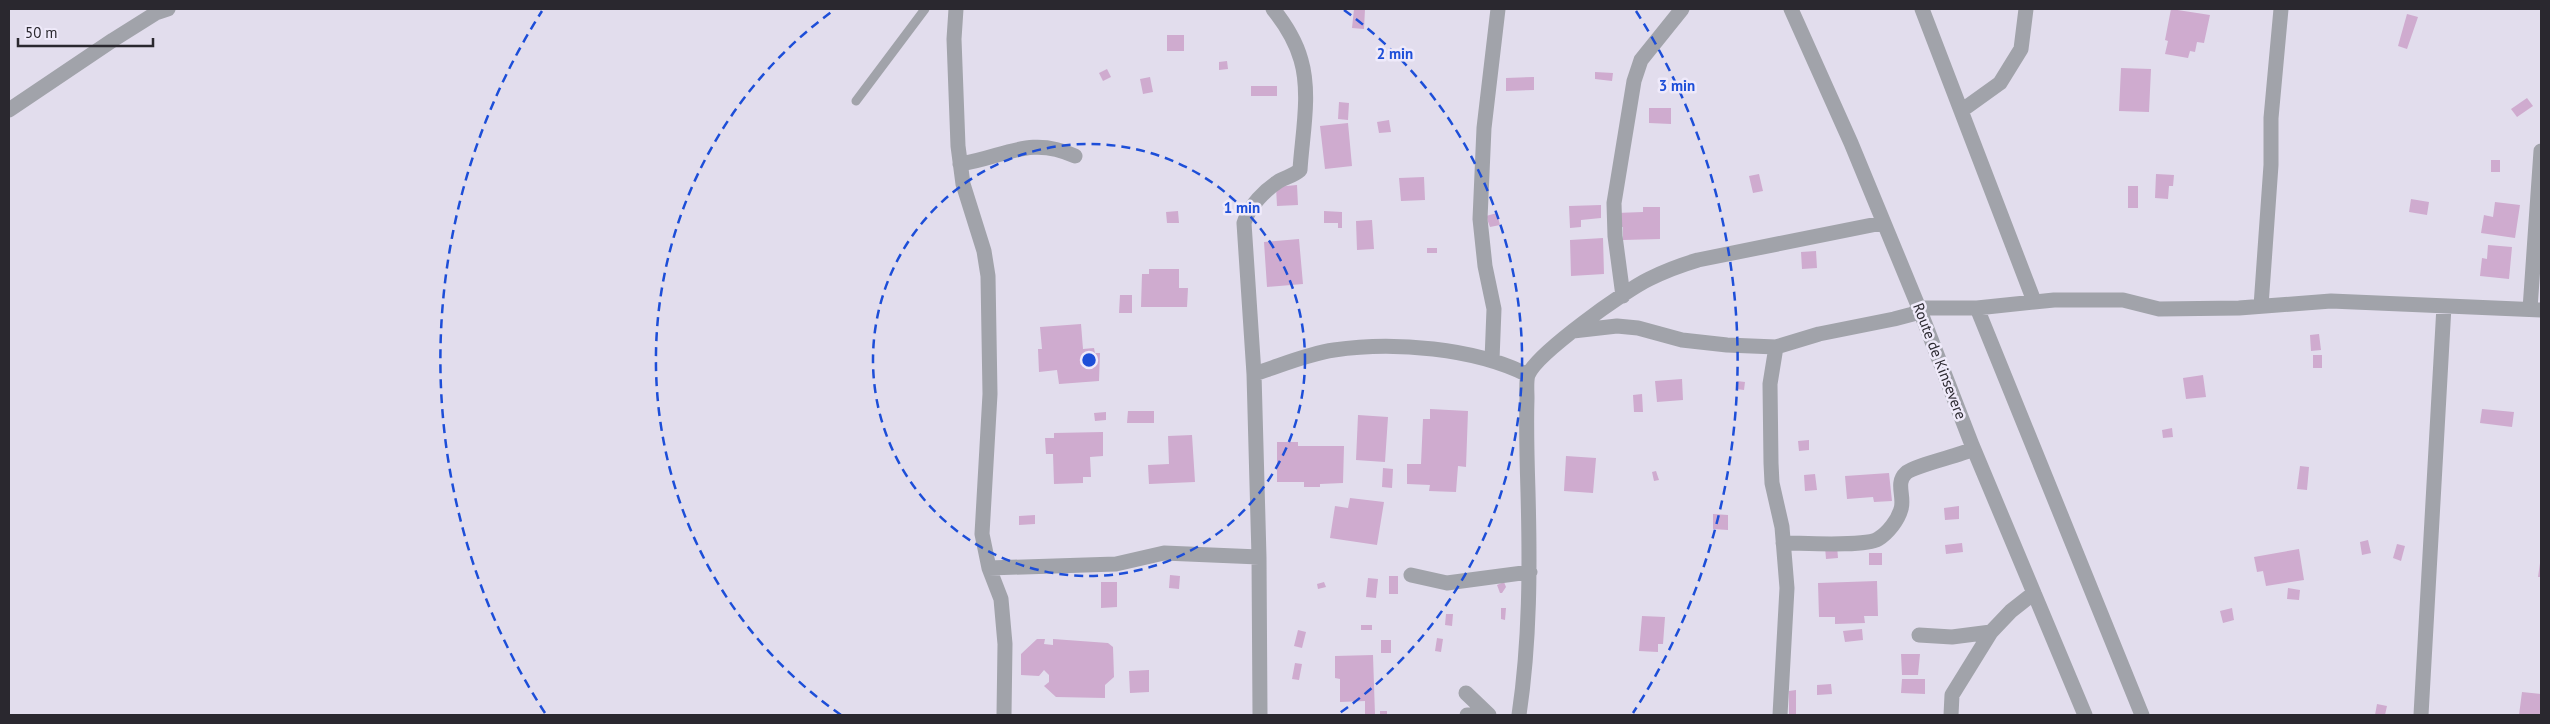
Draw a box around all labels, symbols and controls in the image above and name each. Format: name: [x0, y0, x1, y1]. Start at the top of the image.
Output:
scale bar: [18, 15, 152, 47]
text: 50 m: [25, 23, 58, 42]
text: 2 min: [1377, 44, 1413, 63]
text: 3 min: [1659, 76, 1695, 95]
text: 1 min: [1224, 198, 1260, 217]
street label: Route de Kinsevere: [1909, 300, 1971, 422]
centre of rings: [1080, 351, 1098, 369]

